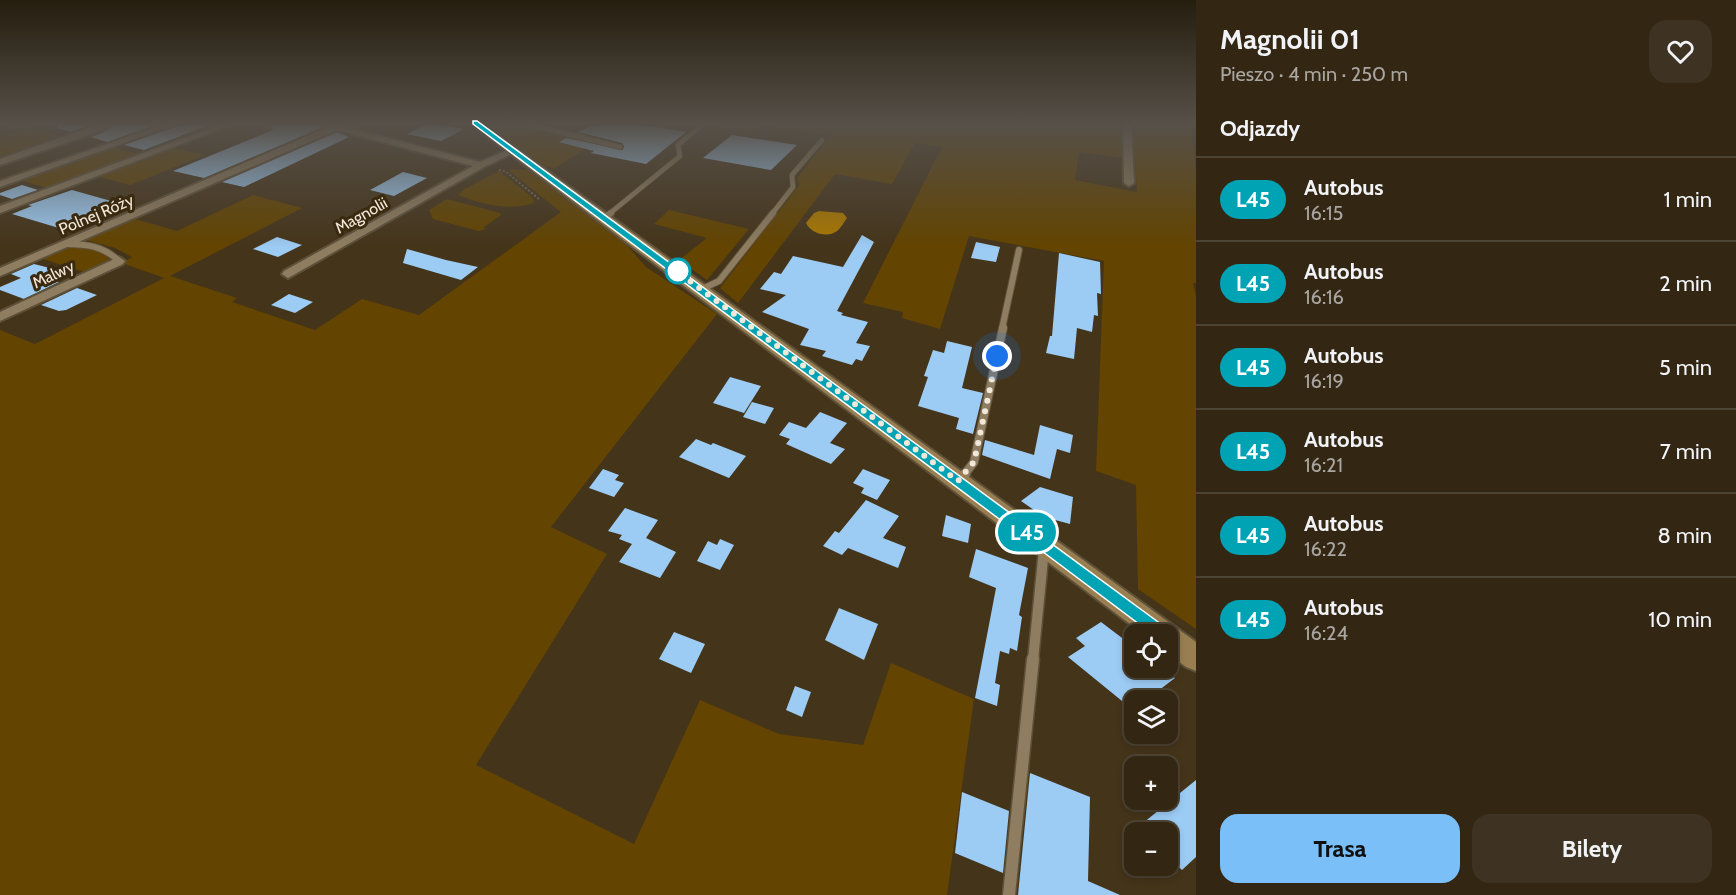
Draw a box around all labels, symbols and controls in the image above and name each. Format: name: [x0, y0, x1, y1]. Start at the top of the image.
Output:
button: heart: [1649, 20, 1712, 83]
text: Magnolii 01: [1220, 22, 1360, 56]
text: Pieszo · 4 min · 250 m: [1220, 62, 1408, 86]
text: Odjazdy: [1220, 115, 1300, 142]
text: Autobus: [1304, 174, 1384, 201]
text: 1 min: [1664, 186, 1712, 213]
text: L45: [1236, 187, 1270, 212]
street label: Polnej Róży: [56, 190, 136, 239]
street label: Magnolii: [332, 193, 391, 238]
text: 16:15: [1304, 201, 1343, 225]
street label: Malwy: [29, 257, 77, 292]
unlabelled marker: [665, 258, 691, 284]
text: Autobus: [1304, 258, 1384, 285]
text: 2 min: [1659, 270, 1712, 297]
text: L45: [1236, 271, 1270, 296]
text: 16:16: [1304, 285, 1344, 309]
your location: [982, 341, 1012, 371]
text: Autobus: [1304, 342, 1384, 369]
text: 5 min: [1659, 354, 1712, 381]
text: L45: [1236, 355, 1270, 380]
text: 16:19: [1304, 369, 1344, 393]
text: Autobus: [1304, 426, 1384, 453]
text: 7 min: [1660, 438, 1712, 465]
text: L45: [1236, 439, 1270, 464]
text: 16:21: [1304, 453, 1343, 477]
text: Autobus: [1304, 510, 1384, 537]
line badge: L45: [992, 512, 1062, 552]
text: L45: [1010, 520, 1044, 545]
text: 8 min: [1657, 522, 1712, 549]
text: L45: [1236, 523, 1270, 548]
text: 16:22: [1304, 537, 1347, 561]
text: Autobus: [1304, 594, 1384, 621]
text: 10 min: [1648, 606, 1712, 633]
text: L45: [1236, 607, 1270, 632]
text: 16:24: [1304, 621, 1348, 645]
map controls: [1124, 624, 1178, 876]
button: locate: [1124, 624, 1178, 678]
button: layers: [1124, 690, 1178, 744]
button: +: [1124, 756, 1178, 810]
button: Trasa: [1220, 814, 1460, 883]
button: Bilety: [1472, 814, 1712, 883]
button: −: [1124, 822, 1178, 876]

